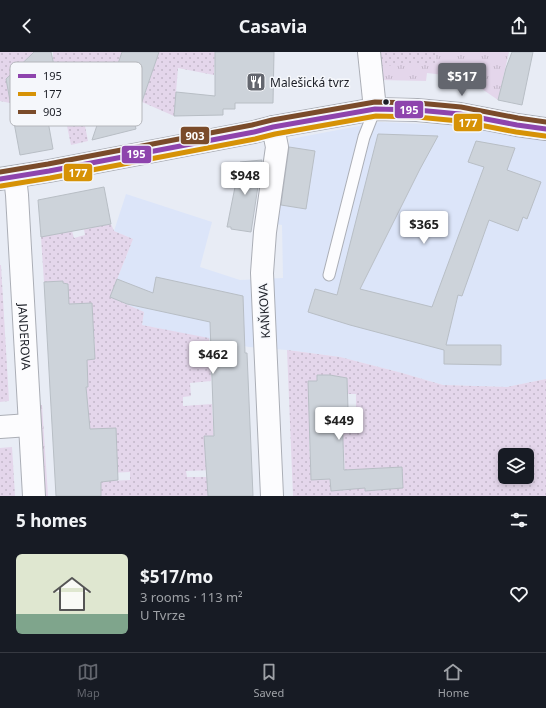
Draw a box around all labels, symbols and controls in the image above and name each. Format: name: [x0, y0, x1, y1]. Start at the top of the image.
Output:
text: Casavia: [239, 14, 307, 38]
icon: back: [16, 15, 38, 37]
icon: share: [508, 15, 530, 37]
legend: [10, 62, 142, 126]
pin: $517: [438, 63, 486, 97]
text: $517: [447, 67, 477, 85]
text: 195: [43, 68, 62, 83]
restaurant icon: Malešická tvrz: [245, 71, 267, 93]
place label: Malešická tvrz: [270, 74, 350, 91]
text: 177: [43, 86, 62, 101]
unlabelled marker: [381, 97, 391, 107]
line badge: 195: [394, 100, 424, 119]
text: 195: [400, 102, 418, 117]
text: 903: [43, 104, 62, 119]
line badge: 177: [453, 113, 483, 132]
text: 177: [459, 115, 477, 130]
line badge: 903: [180, 126, 210, 145]
text: 903: [186, 128, 204, 143]
line badge: 195: [121, 145, 152, 164]
text: 195: [127, 146, 145, 161]
pin: $948: [221, 162, 269, 196]
line badge: 177: [63, 163, 93, 182]
text: 177: [69, 165, 87, 180]
text: $948: [230, 166, 260, 184]
pin: $365: [400, 211, 448, 245]
text: $365: [409, 215, 439, 233]
street label: KAŇKOVA: [254, 283, 274, 339]
street label: JANDEROVA: [15, 302, 35, 371]
pin: $462: [189, 341, 237, 375]
text: $462: [198, 345, 228, 363]
pin: $449: [315, 407, 363, 441]
text: $449: [324, 411, 354, 429]
map controls: [498, 448, 534, 484]
button: layers: [498, 448, 534, 484]
text: 5 homes: [16, 509, 87, 532]
icon: filters: [508, 509, 530, 531]
text: $517/mo: [140, 565, 213, 588]
icon: home: [48, 570, 96, 618]
icon: heart: [508, 583, 530, 605]
text: 3 rooms · 113 m²: [140, 588, 243, 606]
text: U Tvrze: [140, 606, 185, 624]
tab: Map: [77, 661, 100, 700]
tab: Saved: [253, 661, 284, 700]
tab: Home: [438, 661, 469, 700]

